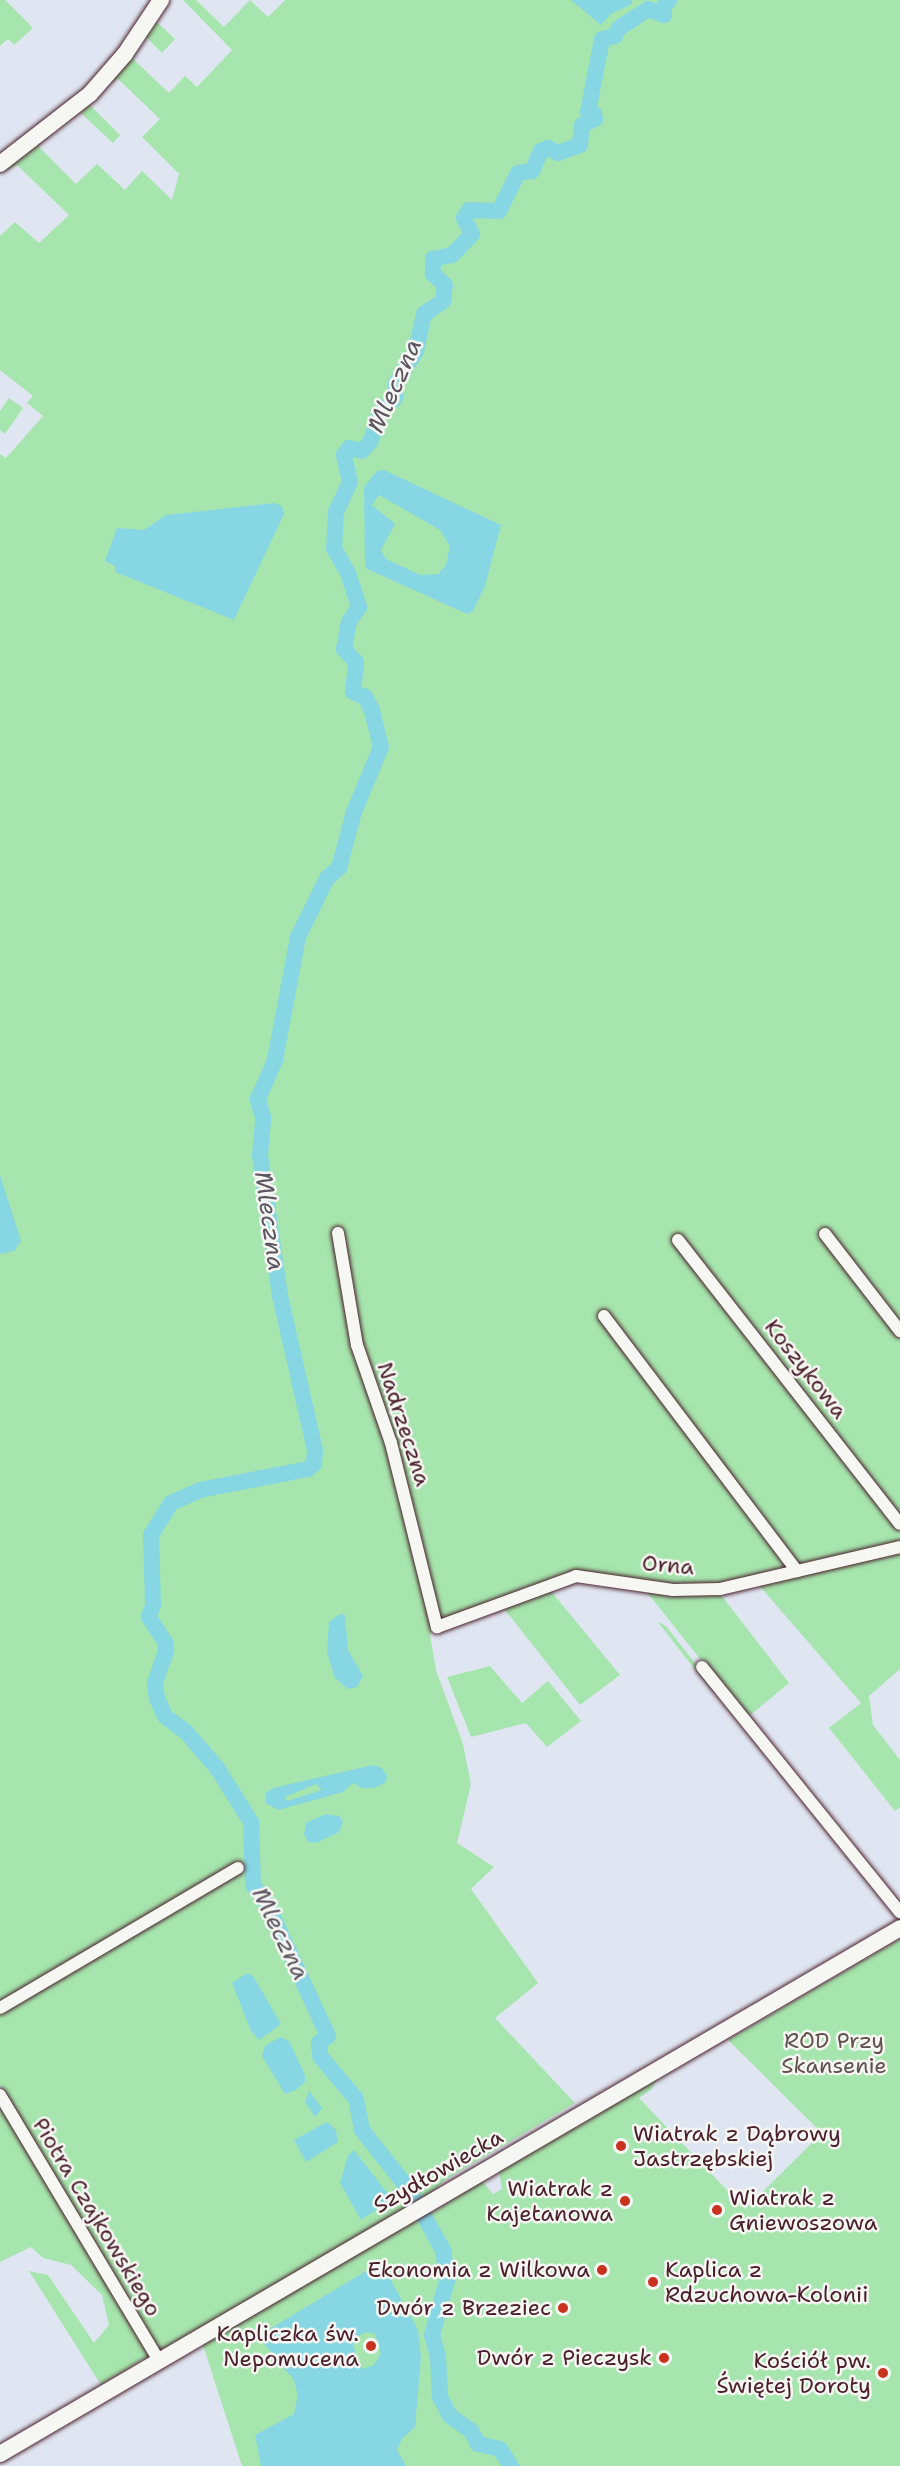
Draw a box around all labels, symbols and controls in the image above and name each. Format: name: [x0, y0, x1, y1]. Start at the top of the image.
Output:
water label: Mleczna: [362, 335, 428, 437]
water label: Mleczna: [248, 1170, 290, 1272]
street label: Koszykowa: [759, 1314, 853, 1424]
street label: Nadrzeczna: [372, 1359, 436, 1489]
street label: Orna: [641, 1550, 695, 1580]
water label: Mleczna: [245, 1883, 315, 1985]
park label: ROD Przy Skansenie: [781, 2027, 887, 2078]
street label: Piotra Czajkowskiego: [27, 2113, 167, 2321]
place label: Wiatrak z Dąbrowy Jastrzębskiej: [633, 2120, 841, 2172]
street label: Szydłowiecka: [369, 2123, 507, 2219]
marker: Wiatrak z Dąbrowy Jastrzębskiej: [614, 2139, 628, 2153]
place label: Wiatrak z Kajetanowa: [486, 2175, 613, 2226]
place label: Wiatrak z Gniewoszowa: [729, 2184, 877, 2236]
marker: Wiatrak z Kajetanowa: [618, 2194, 632, 2208]
marker: Wiatrak z Gniewoszowa: [710, 2203, 724, 2217]
place label: Kaplica z Rdzuchowa-Kolonii: [665, 2256, 868, 2308]
place label: Ekonomia z Wilkowa: [367, 2257, 590, 2283]
marker: Ekonomia z Wilkowa: [595, 2263, 609, 2277]
marker: Kaplica z Rdzuchowa-Kolonii: [646, 2275, 660, 2289]
place label: Dwór z Brzeziec: [377, 2295, 551, 2321]
marker: Dwór z Brzeziec: [556, 2301, 570, 2315]
place label: Kapliczka św. Nepomucena: [217, 2320, 359, 2372]
marker: Kapliczka św. Nepomucena: [364, 2339, 378, 2353]
place label: Dwór z Pieczysk: [477, 2345, 652, 2371]
place label: Kościół pw. Świętej Doroty: [716, 2347, 871, 2398]
marker: Dwór z Pieczysk: [657, 2351, 671, 2365]
marker: Kościół pw. Świętej Doroty: [876, 2366, 890, 2380]

